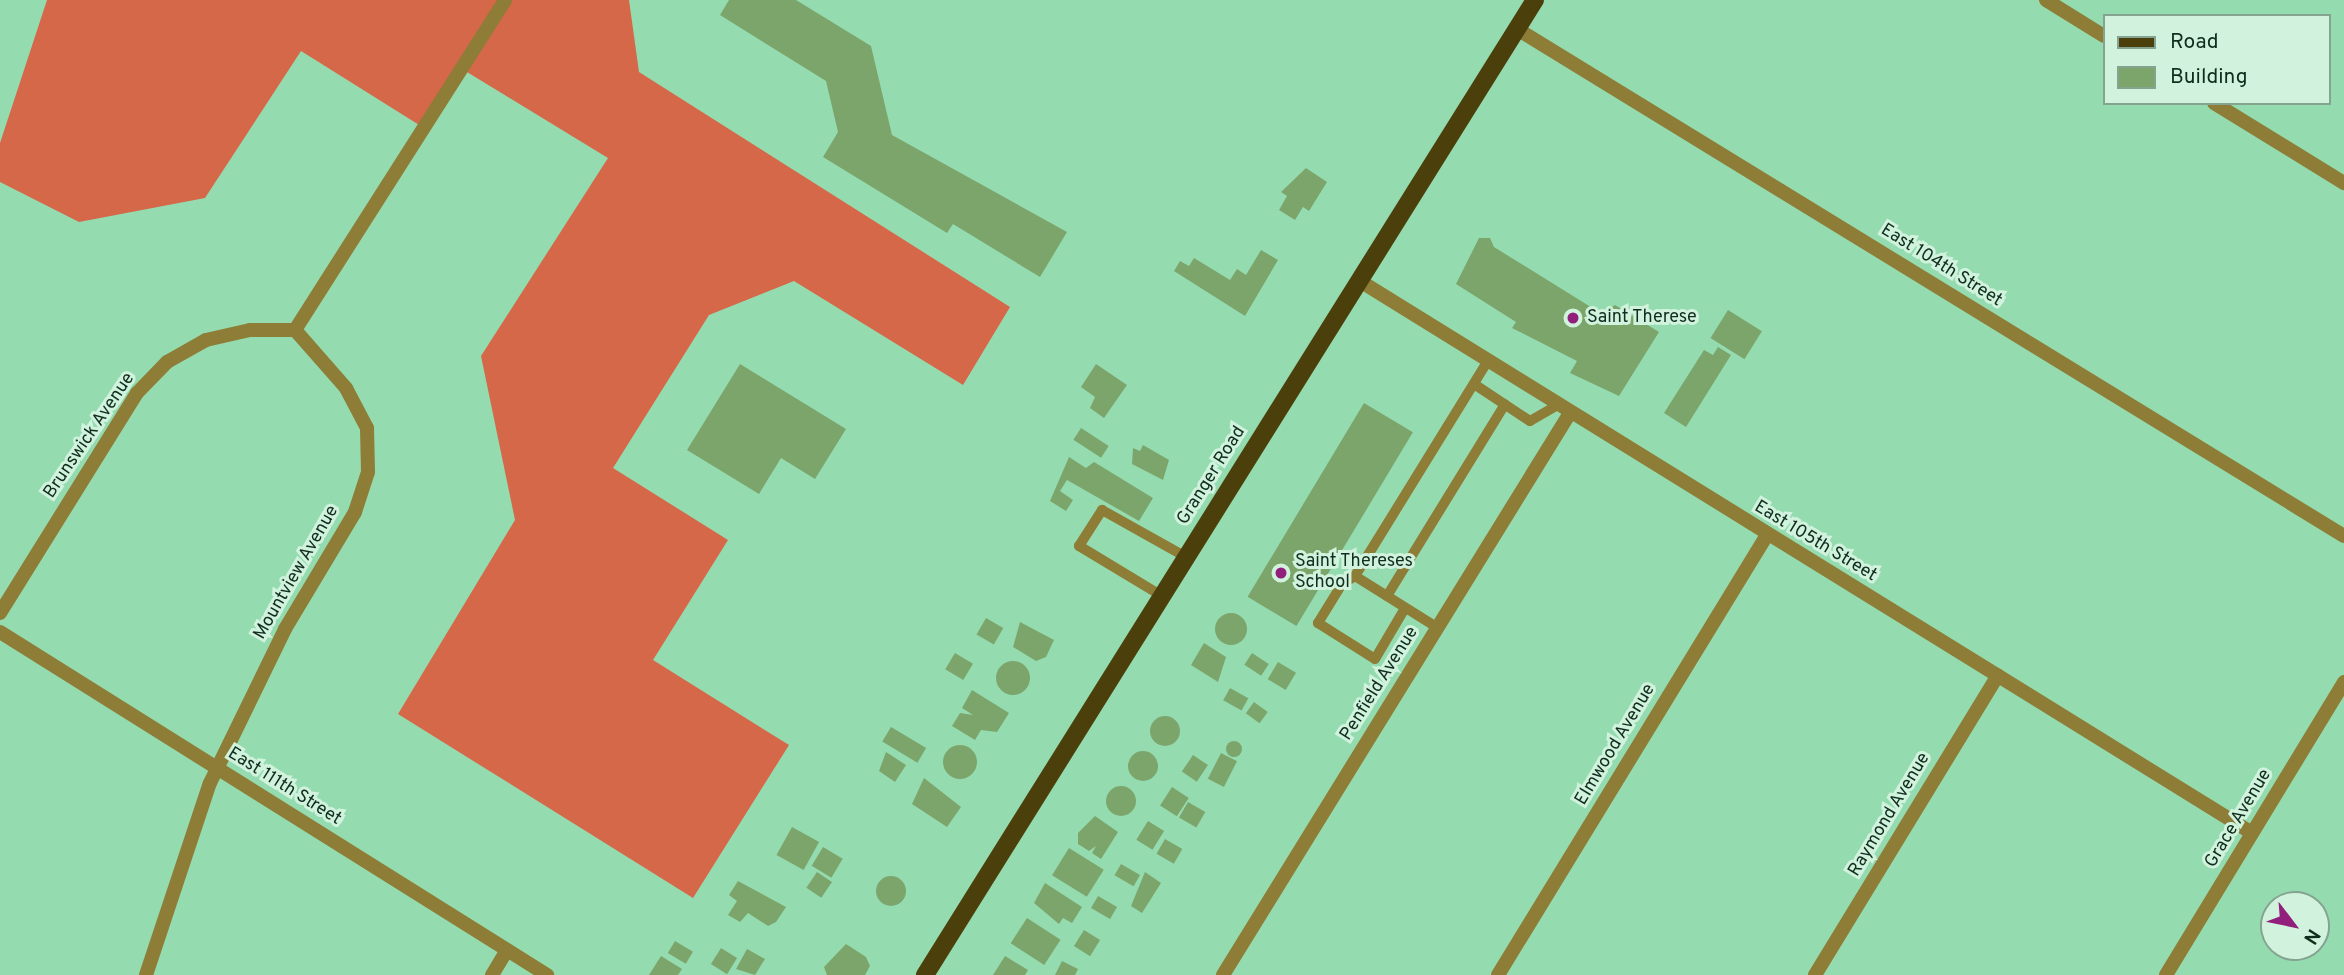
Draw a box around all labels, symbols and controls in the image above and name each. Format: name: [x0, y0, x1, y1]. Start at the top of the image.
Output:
legend: [2102, 14, 2330, 105]
text: Road: [2170, 29, 2219, 56]
text: Building: [2170, 64, 2248, 91]
street label: East 104th Street: [1876, 220, 2006, 312]
place label: Saint Therese: [1587, 307, 1697, 329]
marker: Saint Therese: [1565, 310, 1581, 326]
street label: Brunswick Avenue: [40, 369, 140, 503]
street label: Granger Road: [1173, 423, 1251, 529]
street label: East 105th Street: [1750, 497, 1880, 587]
street label: Mountview Avenue: [250, 502, 344, 644]
place label: Saint Thereses School: [1295, 552, 1414, 594]
marker: Saint Thereses School: [1273, 565, 1289, 581]
street label: Penfield Avenue: [1336, 623, 1424, 745]
street label: Elmwood Avenue: [1571, 680, 1661, 810]
street label: East 111th Street: [223, 743, 345, 831]
street label: Raymond Avenue: [1844, 749, 1936, 881]
street label: Grace Avenue: [2201, 765, 2277, 873]
north arrow: [2260, 891, 2330, 961]
text: N: [2297, 924, 2325, 948]

